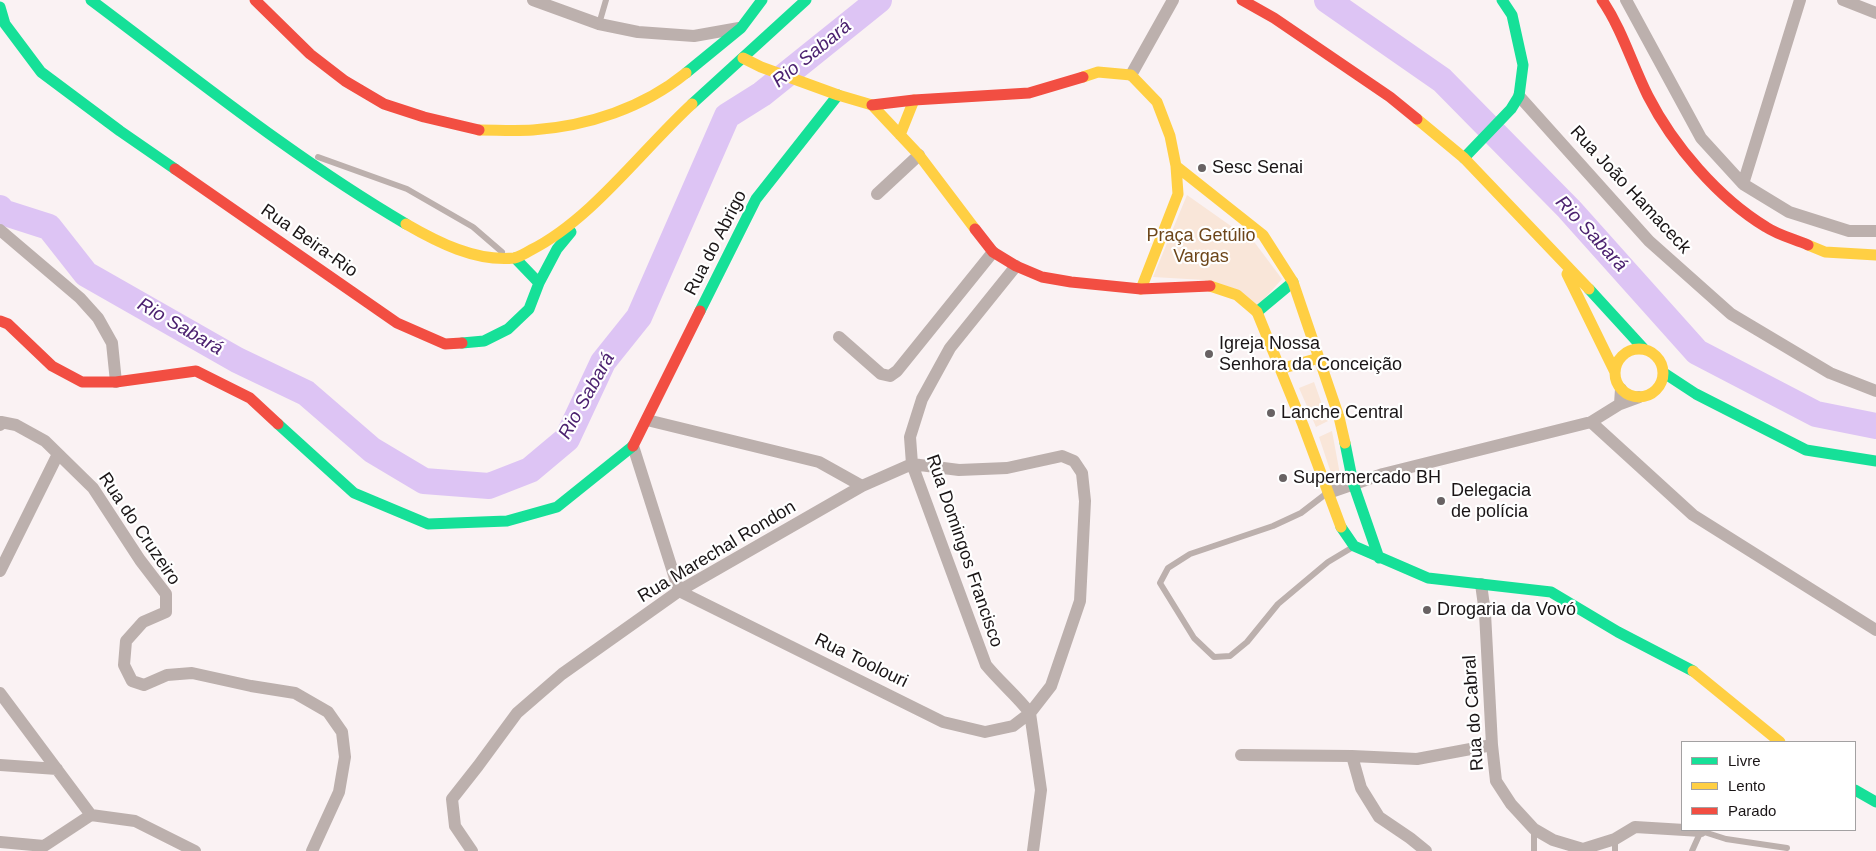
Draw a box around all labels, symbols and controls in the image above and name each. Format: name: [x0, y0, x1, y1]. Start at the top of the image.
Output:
water label: Rio Sabará: [768, 15, 856, 93]
street label: Rua João Hamaceck: [1565, 122, 1695, 258]
place label: Sesc Senai: [1212, 157, 1303, 179]
marker: Sesc Senai: [1196, 162, 1208, 174]
street label: Rua do Abrigo: [680, 187, 752, 299]
water label: Rio Sabará: [1550, 191, 1632, 277]
street label: Rua Beira-Rio: [257, 200, 361, 282]
park label: Praça Getúlio Vargas: [1146, 225, 1256, 268]
water label: Rio Sabará: [133, 293, 227, 361]
place label: Igreja Nossa Senhora da Conceição: [1219, 333, 1402, 376]
marker: Igreja Nossa Senhora da Conceição: [1203, 348, 1215, 360]
water label: Rio Sabará: [554, 349, 620, 443]
place label: Lanche Central: [1281, 402, 1403, 424]
marker: Lanche Central: [1265, 407, 1277, 419]
street label: Rua Domingos Francisco: [921, 452, 1007, 650]
place label: Supermercado BH: [1293, 467, 1441, 489]
street label: Rua do Cruzeiro: [93, 469, 185, 589]
marker: Supermercado BH: [1277, 472, 1289, 484]
place label: Delegacia de polícia: [1451, 480, 1531, 522]
marker: Delegacia de polícia: [1435, 495, 1447, 507]
street label: Rua Marechal Rondon: [634, 496, 800, 608]
place label: Drogaria da Vovó: [1437, 599, 1576, 621]
marker: Drogaria da Vovó: [1421, 604, 1433, 616]
street label: Rua Toolouri: [811, 629, 911, 693]
street label: Rua do Cabral: [1459, 654, 1489, 772]
legend: [1681, 741, 1856, 831]
text: Livre: [1728, 752, 1761, 769]
text: Lento: [1728, 777, 1766, 794]
text: Parado: [1728, 802, 1776, 819]

